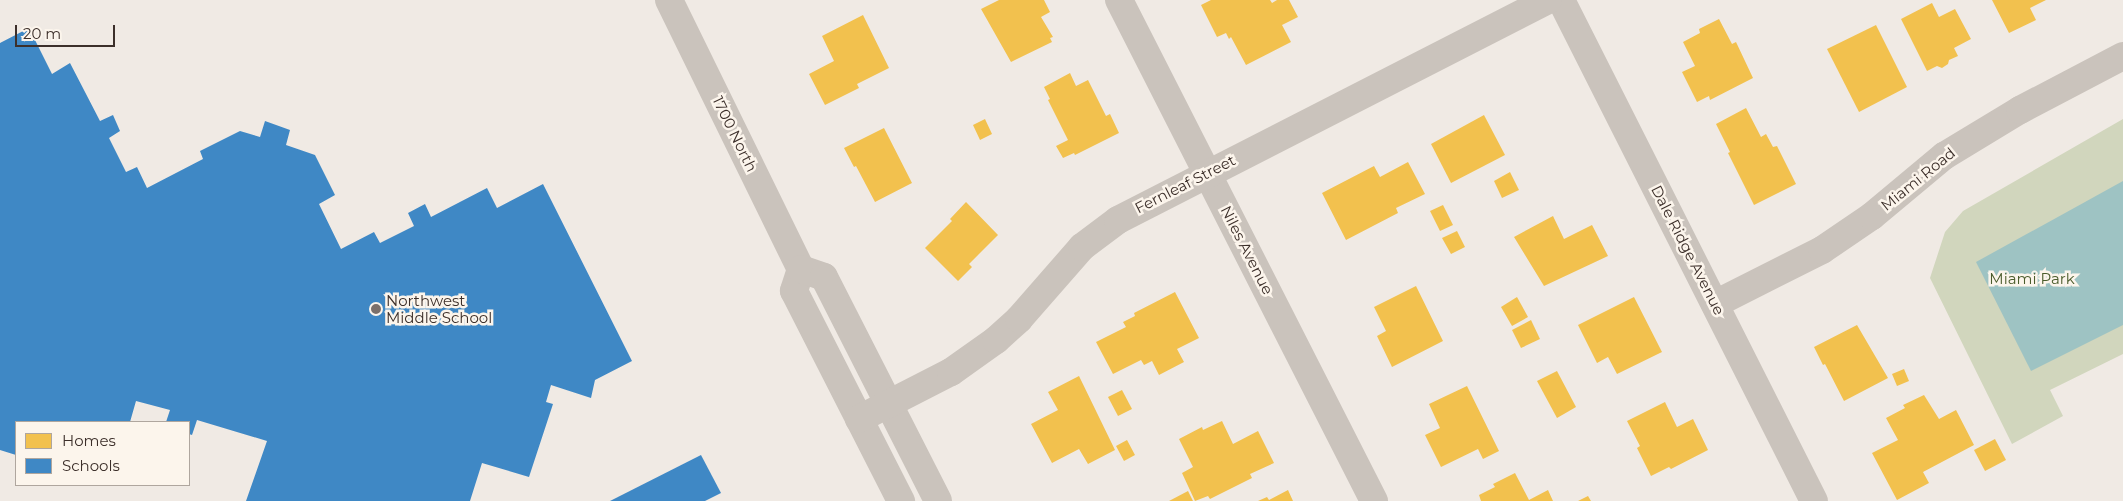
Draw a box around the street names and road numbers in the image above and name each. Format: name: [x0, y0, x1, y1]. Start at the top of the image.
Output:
street label: 1700 North: [709, 93, 761, 175]
street label: Miami Road: [1877, 144, 1959, 214]
street label: Fernleaf Street: [1132, 151, 1238, 217]
street label: Dale Ridge Avenue: [1647, 182, 1729, 318]
street label: Niles Avenue: [1217, 203, 1277, 297]

